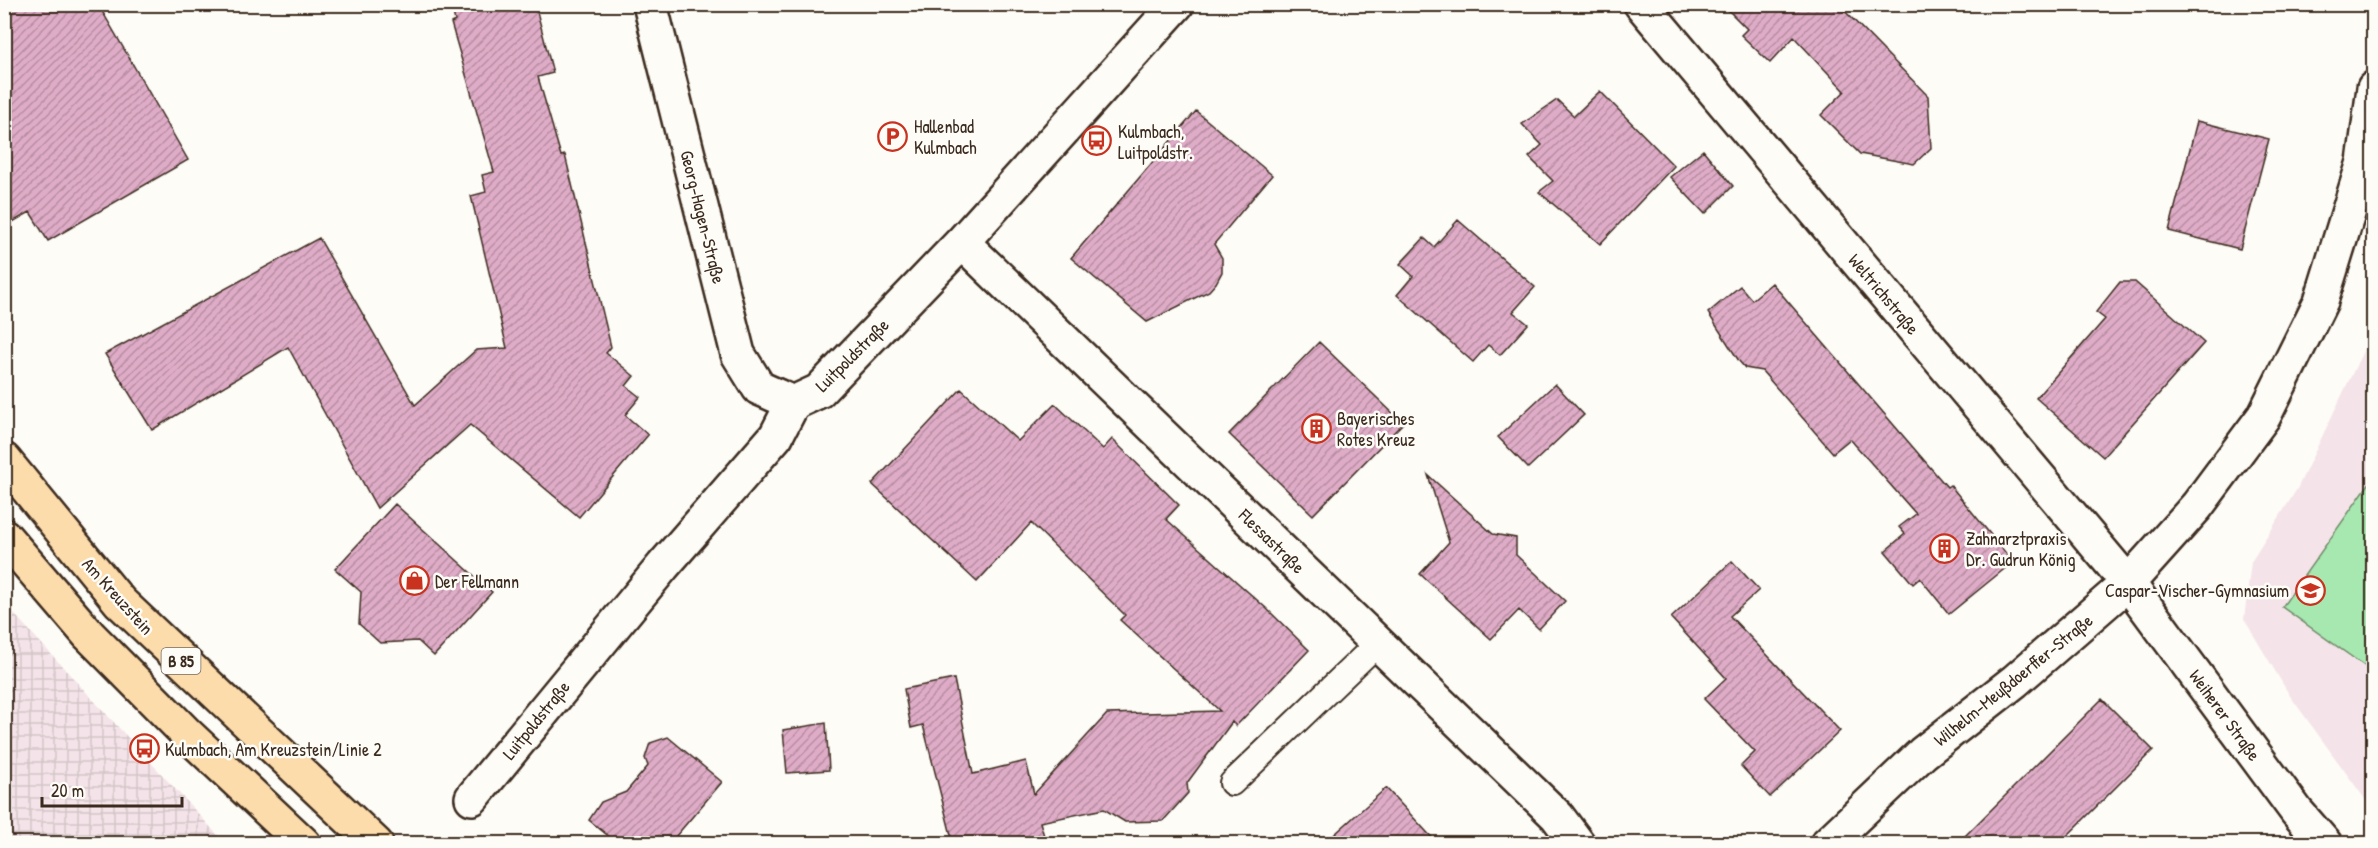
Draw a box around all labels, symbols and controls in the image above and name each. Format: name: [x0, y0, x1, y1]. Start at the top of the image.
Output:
place label: Hallenbad Kulmbach: [914, 114, 977, 160]
place label: Kulmbach, Luitpoldstr.: [1118, 119, 1193, 165]
parking icon: Hallenbad Kulmbach: [877, 120, 909, 152]
bus stop icon: Kulmbach, Luitpoldstr.: [1081, 125, 1113, 157]
street label: Georg-Hagen-Straße: [674, 148, 732, 286]
street label: Weltrichstraße: [1843, 248, 1925, 340]
street label: Luitpoldstraße: [810, 313, 894, 397]
place label: Bayerisches Rotes Kreuz: [1337, 406, 1416, 452]
building icon: Bayerisches Rotes Kreuz: [1300, 412, 1332, 444]
street label: Flessastraße: [1233, 502, 1311, 579]
place label: Zahnarztpraxis Dr. Gudrun König: [1966, 526, 2076, 572]
building icon: Zahnarztpraxis Dr. Gudrun König: [1929, 532, 1961, 564]
street label: Am Kreuzstein: [77, 552, 159, 640]
shop icon: Der Fellmann: [398, 565, 430, 597]
place label: Der Fellmann: [435, 569, 519, 594]
school or university icon: Caspar-Vischer-Gymnasium: [2294, 574, 2326, 606]
place label: Caspar-Vischer-Gymnasium: [2105, 578, 2289, 603]
street label: Wilhelm-Meußdoerffer-Straße: [1928, 608, 2098, 752]
road number: B 85: [162, 648, 201, 674]
street label: Weiherer Straße: [2183, 664, 2267, 766]
street label: Luitpoldstraße: [496, 675, 576, 765]
bus stop icon: Kulmbach, Am Kreuzstein/Linie 2: [128, 733, 160, 765]
place label: Kulmbach, Am Kreuzstein/Linie 2: [165, 737, 382, 762]
scale bar: [42, 770, 182, 808]
text: 20 m: [51, 778, 84, 803]

